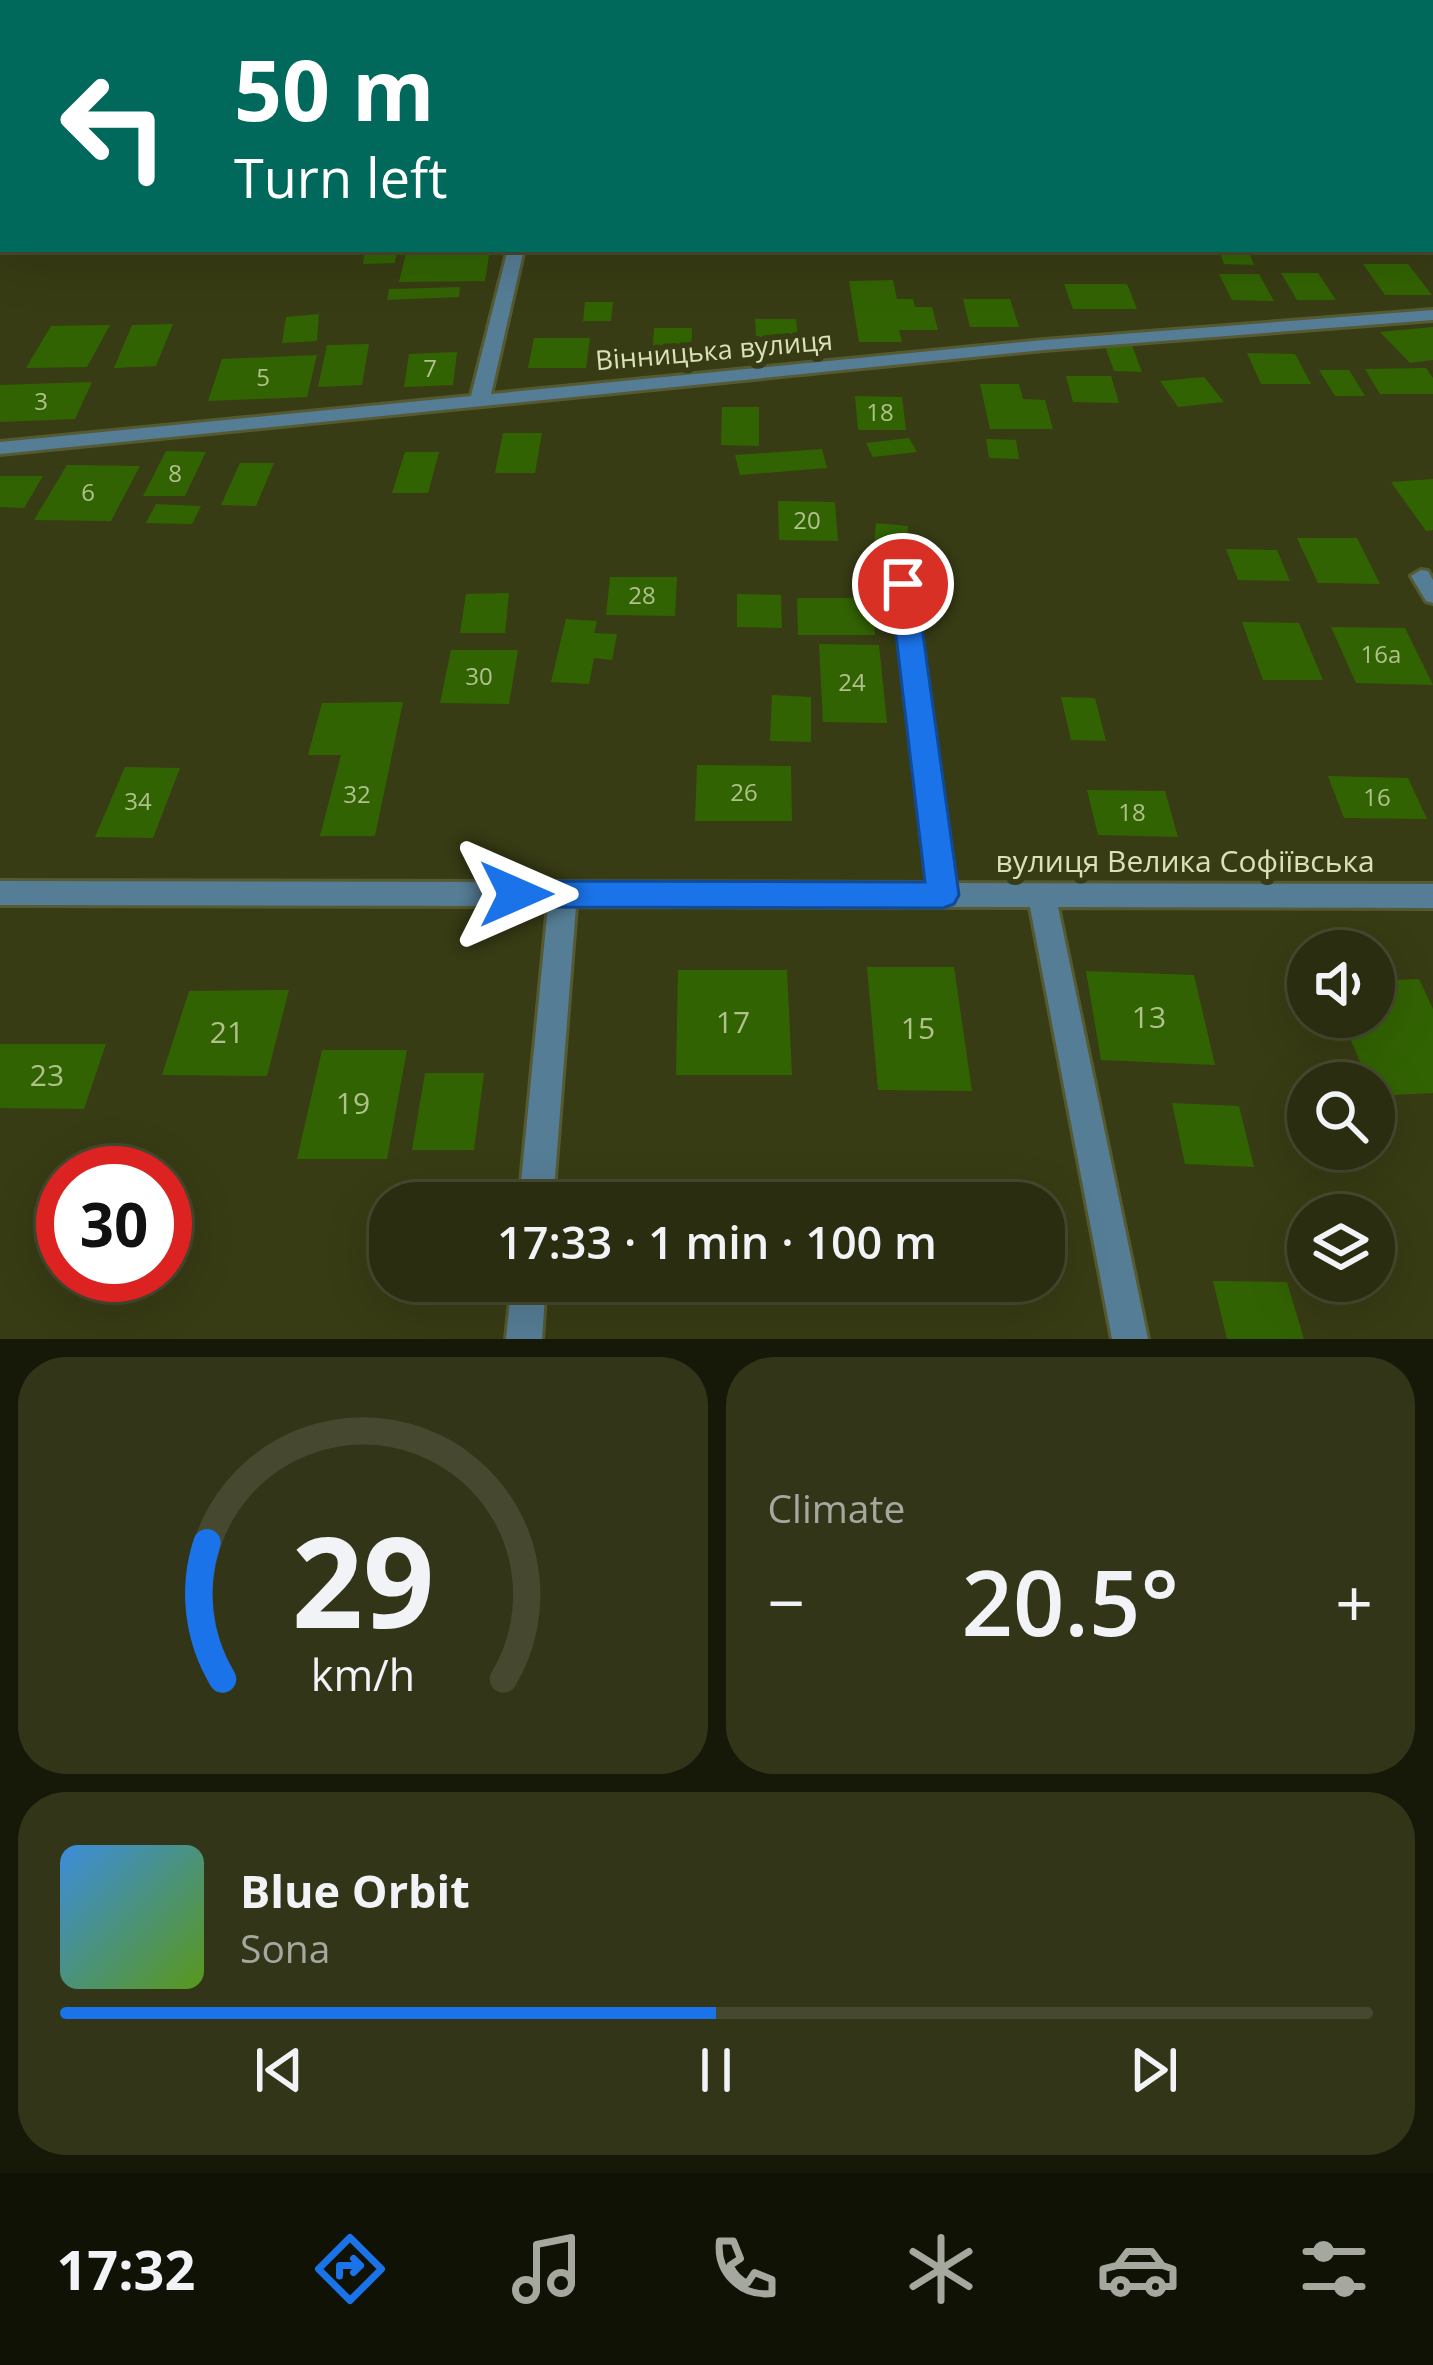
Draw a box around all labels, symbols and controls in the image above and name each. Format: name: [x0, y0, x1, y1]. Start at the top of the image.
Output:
text: 50 m: [234, 31, 434, 146]
icon: left: [36, 48, 192, 204]
text: Turn left: [234, 140, 447, 214]
street label: Вінницька вулиця: [594, 321, 834, 378]
house number: 7: [423, 351, 437, 384]
house number: 5: [256, 360, 270, 393]
house number: 3: [34, 384, 48, 417]
house number: 18: [866, 395, 894, 428]
house number: 8: [168, 456, 182, 489]
house number: 6: [81, 475, 95, 508]
house number: 20: [793, 503, 821, 536]
pin: [852, 533, 954, 635]
icon: arrive: [870, 551, 936, 617]
house number: 28: [628, 578, 656, 611]
house number: 16а: [1361, 637, 1401, 670]
house number: 30: [465, 659, 493, 692]
house number: 24: [838, 665, 866, 698]
house number: 26: [730, 775, 758, 808]
house number: 32: [343, 777, 371, 810]
house number: 16: [1363, 780, 1391, 813]
house number: 34: [124, 784, 152, 817]
house number: 18: [1118, 795, 1146, 828]
position arrow: [453, 831, 579, 957]
street label: вулиця Велика Софіївська: [995, 840, 1375, 881]
map controls: [1287, 930, 1395, 1302]
button: sound: [1287, 930, 1395, 1038]
house number: 13: [1132, 996, 1166, 1037]
house number: 17: [716, 1001, 750, 1042]
house number: 15: [901, 1007, 935, 1048]
house number: 21: [210, 1011, 244, 1052]
house number: 23: [30, 1054, 64, 1095]
button: search: [1287, 1062, 1395, 1170]
house number: 19: [336, 1082, 370, 1123]
speed limit sign: 30: [36, 1146, 192, 1302]
button: layers: [1287, 1194, 1395, 1302]
text: 17:33 · 1 min · 100 m: [497, 1211, 937, 1272]
text: Climate: [768, 1481, 905, 1534]
text: 29: [291, 1495, 434, 1665]
text: 20.5°: [961, 1540, 1179, 1662]
text: −: [768, 1556, 805, 1646]
text: +: [1335, 1556, 1373, 1646]
text: km/h: [311, 1644, 415, 1703]
text: Blue Orbit: [240, 1860, 470, 1921]
text: Sona: [240, 1921, 330, 1974]
icon: previous: [246, 2037, 312, 2103]
icon: pause: [683, 2037, 749, 2103]
icon: next: [1121, 2037, 1187, 2103]
icon: directions: [308, 2227, 392, 2311]
icon: music: [505, 2227, 589, 2311]
icon: phone: [702, 2227, 786, 2311]
icon: climate: [899, 2227, 983, 2311]
icon: car: [1096, 2227, 1180, 2311]
icon: filters: [1292, 2227, 1376, 2311]
text: 17:32: [56, 2232, 195, 2306]

